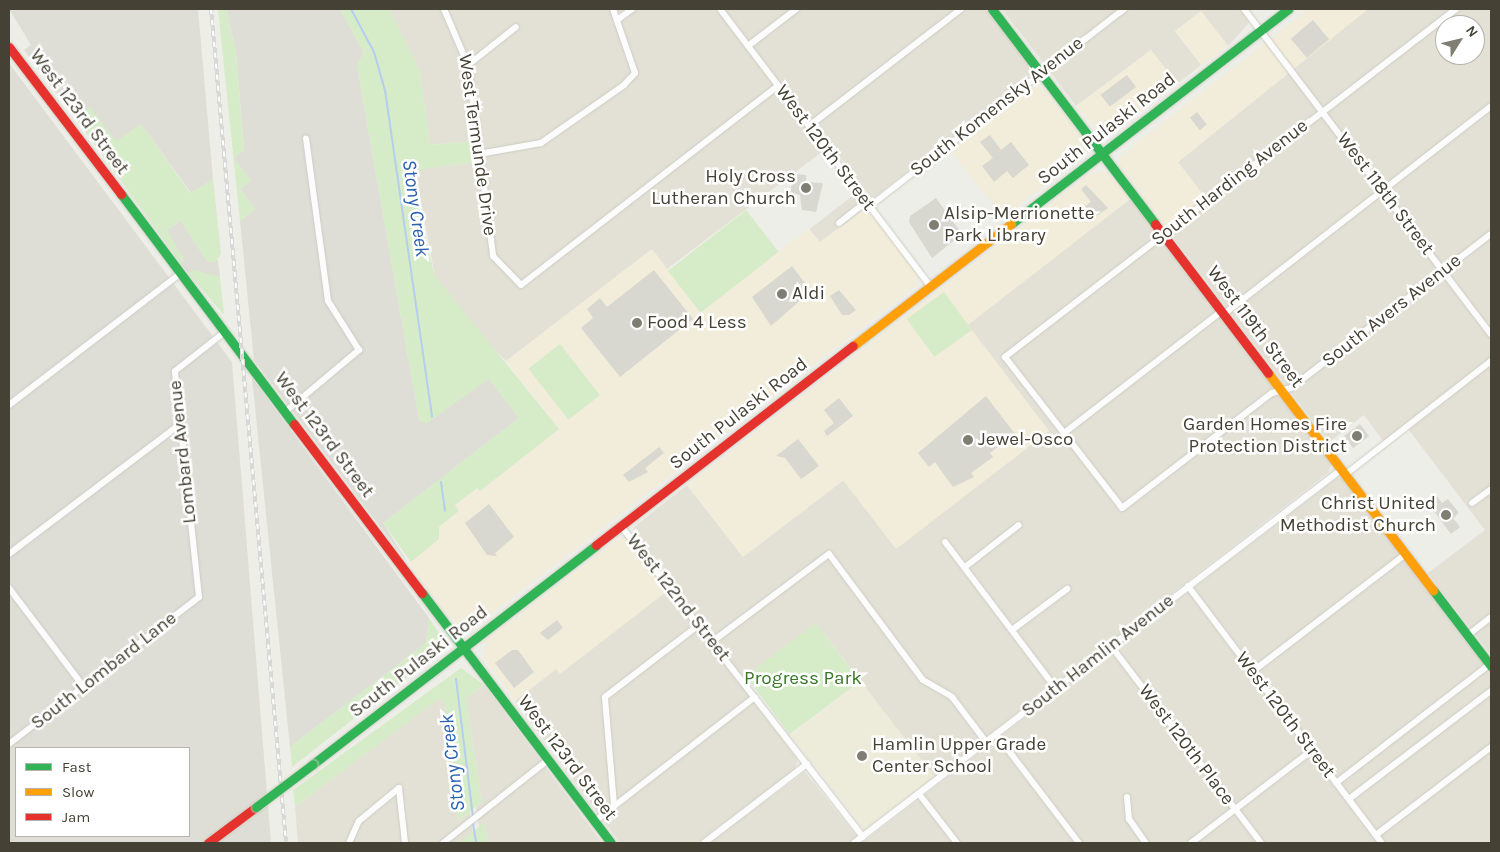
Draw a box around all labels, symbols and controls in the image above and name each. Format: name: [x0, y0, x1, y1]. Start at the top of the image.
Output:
north arrow: [1435, 15, 1485, 65]
text: N: [1462, 22, 1482, 41]
street label: South Komensky Avenue: [906, 32, 1088, 182]
street label: West 123rd Street: [24, 45, 134, 179]
street label: West Termunde Drive: [453, 53, 501, 237]
street label: South Pulaski Road: [1033, 68, 1181, 190]
street label: West 120th Street: [770, 81, 880, 215]
street label: South Harding Avenue: [1147, 115, 1313, 251]
street label: West 118th Street: [1332, 128, 1438, 260]
water label: Stony Creek: [397, 158, 435, 258]
place label: Holy Cross Lutheran Church: [651, 166, 796, 210]
marker: Holy Cross Lutheran Church: [800, 182, 812, 194]
place label: Alsip-Merrionette Park Library: [944, 203, 1094, 247]
marker: Alsip-Merrionette Park Library: [928, 219, 940, 231]
street label: South Avers Avenue: [1318, 250, 1466, 372]
street label: West 119th Street: [1202, 262, 1308, 392]
place label: Aldi: [792, 283, 825, 305]
marker: Aldi: [776, 288, 788, 300]
place label: Food 4 Less: [647, 312, 747, 334]
marker: Food 4 Less: [631, 317, 643, 329]
street label: South Pulaski Road: [665, 353, 813, 475]
street label: West 123rd Street: [269, 368, 379, 502]
street label: Lombard Avenue: [164, 379, 202, 525]
place label: Garden Homes Fire Protection District: [1183, 414, 1347, 458]
place label: Jewel-Osco: [978, 429, 1073, 451]
marker: Garden Homes Fire Protection District: [1351, 430, 1363, 442]
marker: Jewel-Osco: [962, 434, 974, 446]
place label: Christ United Methodist Church: [1280, 493, 1436, 537]
marker: Christ United Methodist Church: [1440, 509, 1452, 521]
street label: West 122nd Street: [621, 530, 735, 666]
street label: South Hamlin Avenue: [1017, 589, 1179, 723]
street label: South Pulaski Road: [345, 601, 493, 723]
street label: South Lombard Lane: [27, 607, 181, 735]
street label: West 120th Street: [1230, 648, 1340, 782]
park label: Progress Park: [744, 668, 862, 690]
street label: West 120th Place: [1133, 680, 1239, 810]
street label: West 123rd Street: [512, 691, 622, 825]
water label: Stony Creek: [434, 713, 470, 813]
place label: Hamlin Upper Grade Center School: [872, 734, 1046, 778]
legend: [15, 747, 190, 837]
marker: Hamlin Upper Grade Center School: [856, 750, 868, 762]
text: Fast: [62, 758, 91, 776]
text: Slow: [62, 783, 94, 801]
text: Jam: [62, 808, 90, 826]

